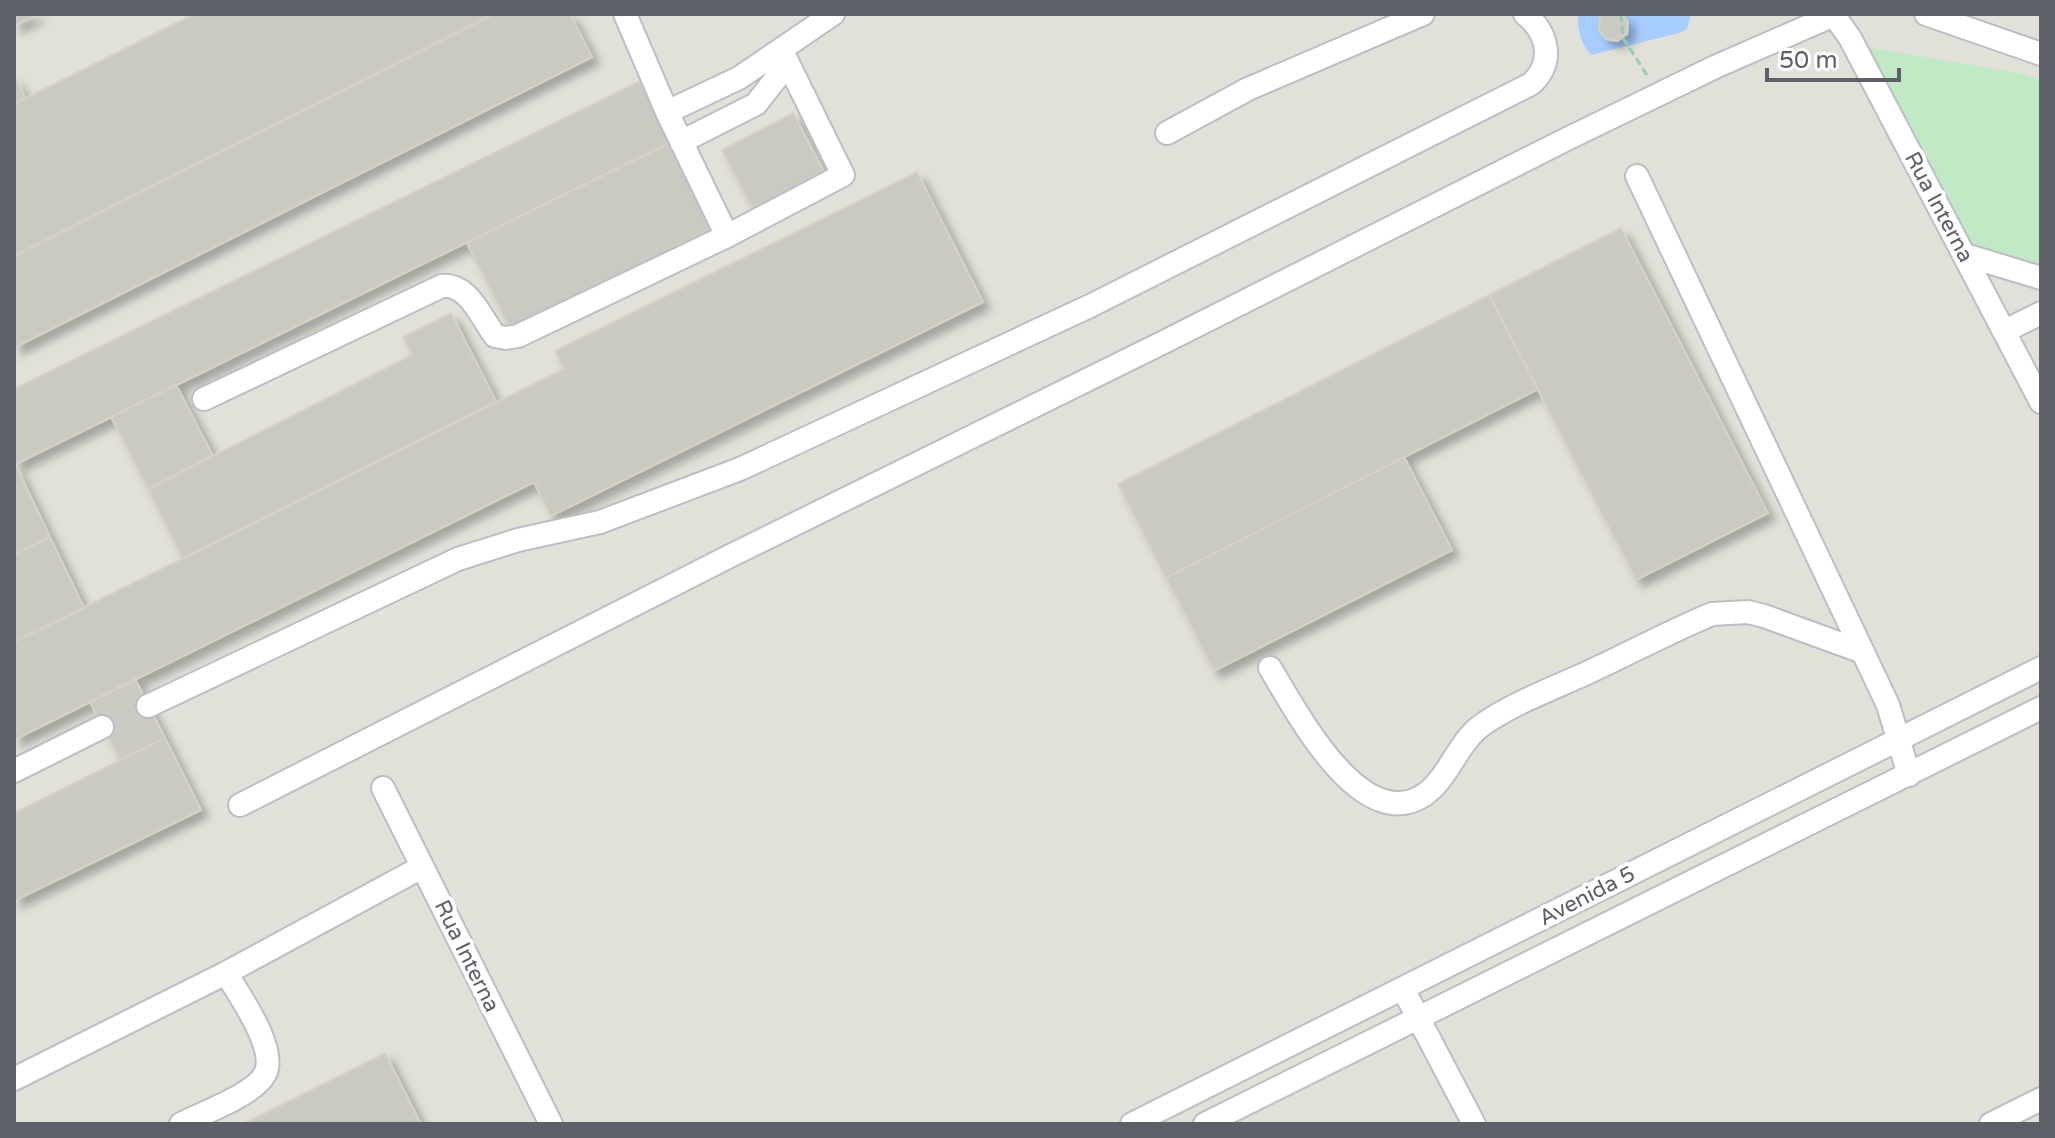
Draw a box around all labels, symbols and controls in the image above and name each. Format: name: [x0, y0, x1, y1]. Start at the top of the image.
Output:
scale bar: [1767, 32, 1899, 82]
text: 50 m: [1779, 46, 1837, 75]
street label: Rua Interna: [1899, 147, 1979, 267]
street label: Avenida 5: [1535, 861, 1639, 931]
street label: Rua Interna: [429, 896, 505, 1016]

